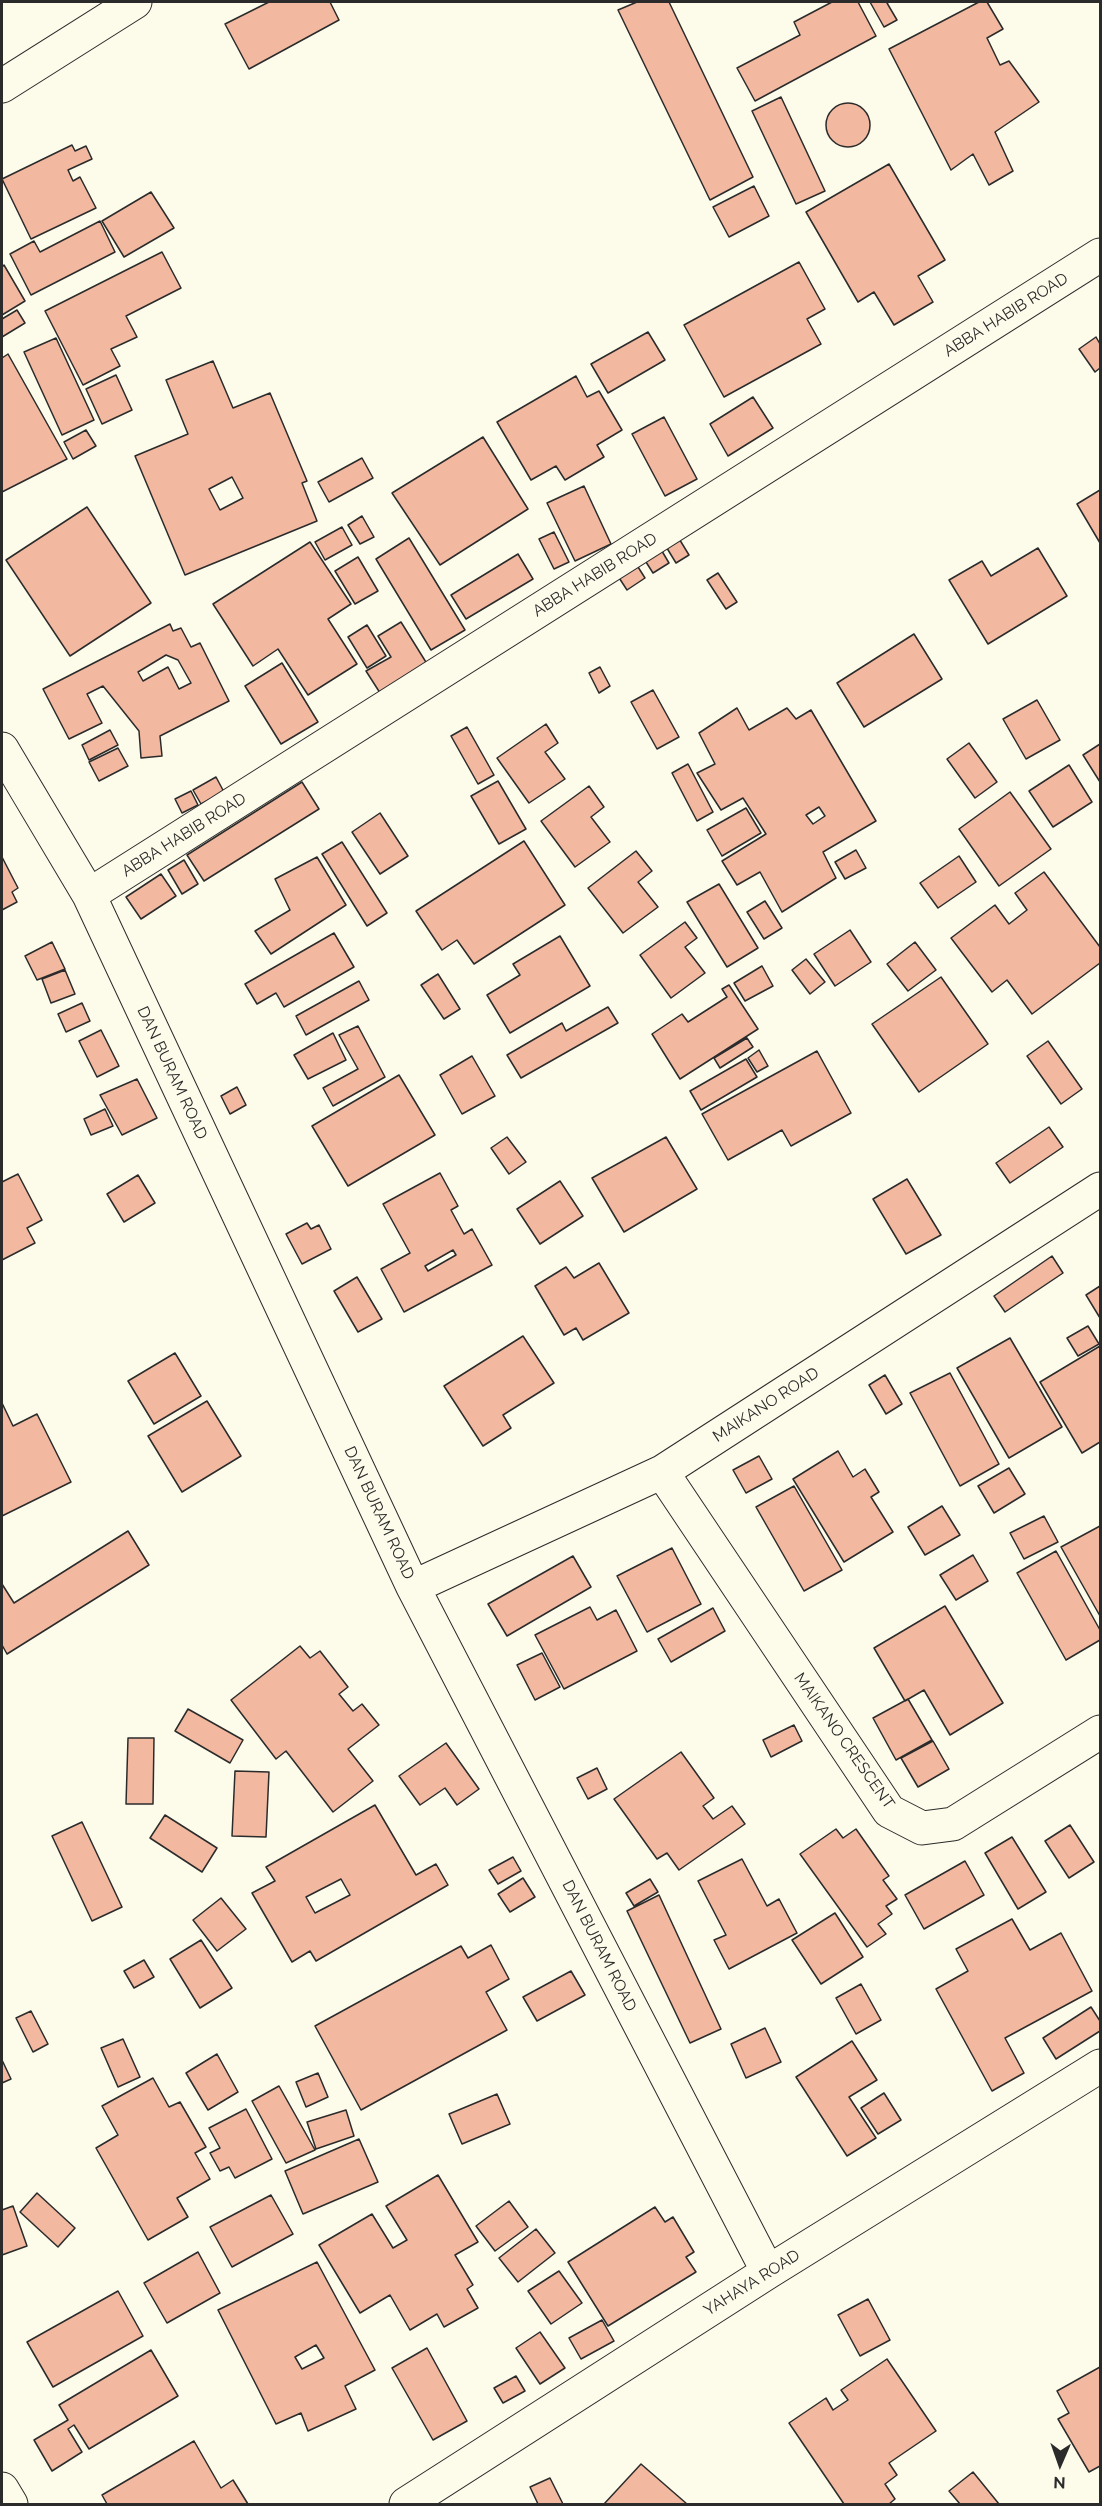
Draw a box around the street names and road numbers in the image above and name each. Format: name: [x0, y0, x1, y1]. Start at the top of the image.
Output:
street label: ABBA HABIB ROAD: [940, 269, 1072, 361]
street label: ABBA HABIB ROAD: [529, 529, 661, 621]
street label: ABBA HABIB ROAD: [118, 789, 250, 881]
street label: DAN BURAM ROAD: [133, 1003, 211, 1143]
street label: MAIKANO ROAD: [709, 1364, 823, 1446]
street label: DAN BURAM ROAD: [340, 1443, 418, 1583]
street label: MAIKANO CRESCENT: [790, 1669, 898, 1813]
street label: DAN BURAM ROAD: [558, 1877, 640, 2015]
street label: YAHAYA ROAD: [700, 2246, 804, 2320]

